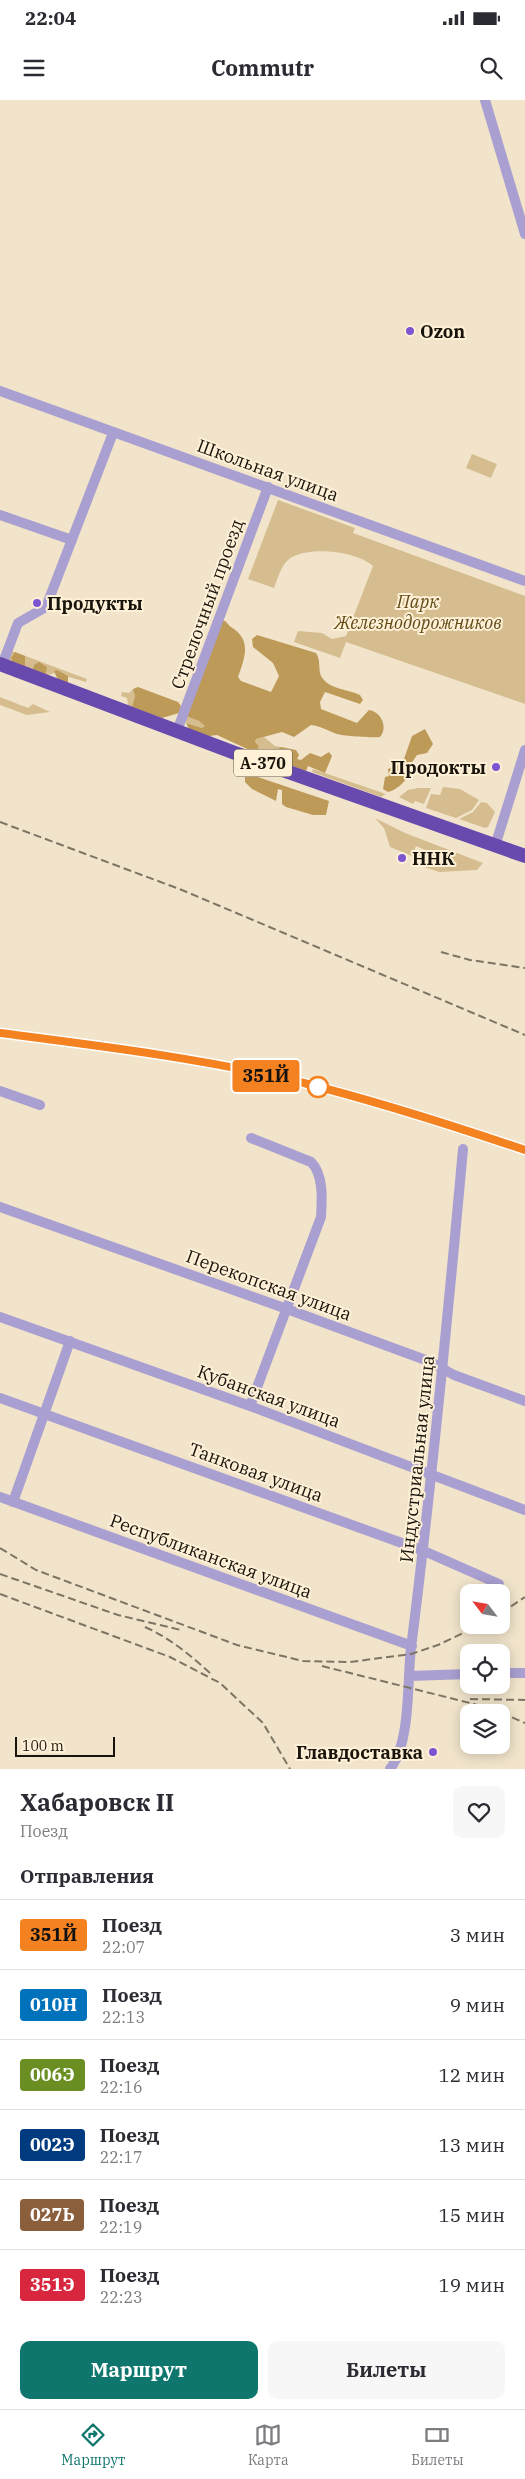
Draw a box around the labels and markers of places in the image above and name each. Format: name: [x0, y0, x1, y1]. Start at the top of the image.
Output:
place label: Ozon: [420, 320, 465, 343]
marker: Ozon: [404, 325, 416, 337]
place label: Продукты: [47, 592, 143, 615]
marker: Продукты: [31, 597, 43, 609]
place label: Продокты: [391, 756, 486, 779]
marker: Продокты: [490, 761, 502, 773]
place label: ННК: [412, 847, 455, 870]
marker: ННК: [396, 852, 408, 864]
unlabelled marker: [307, 1076, 329, 1098]
place label: Главдоставка: [296, 1741, 423, 1764]
marker: Главдоставка: [427, 1746, 439, 1758]

